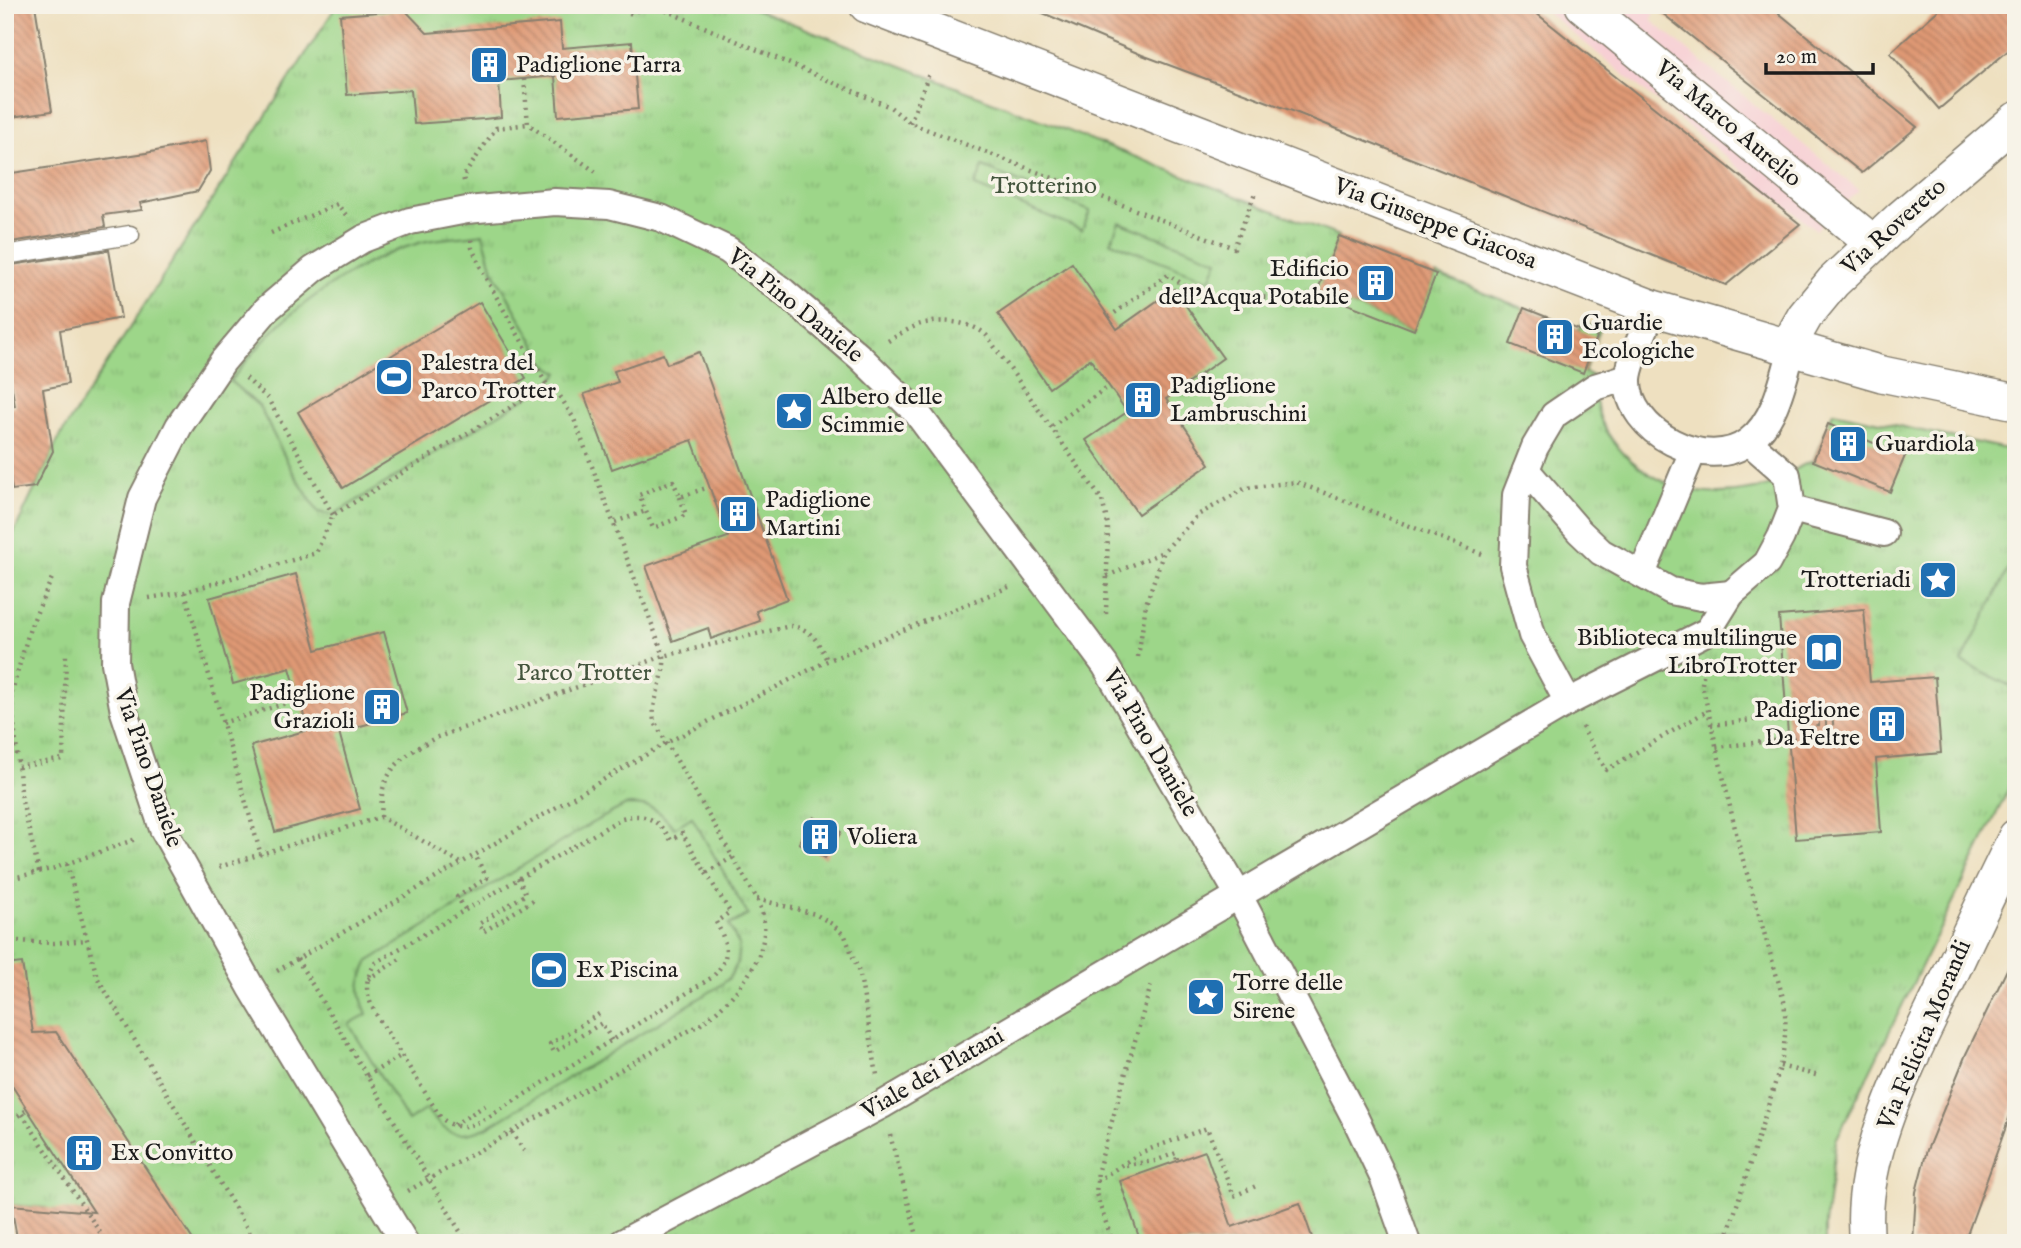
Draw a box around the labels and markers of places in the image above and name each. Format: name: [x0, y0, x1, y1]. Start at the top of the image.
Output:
building icon: Padiglione Tarra: [468, 44, 510, 86]
place label: Padiglione Tarra: [516, 50, 682, 81]
place label: Edificio dell'Acqua Potabile: [1158, 254, 1349, 313]
building icon: Edificio dell'Acqua Potabile: [1355, 262, 1397, 304]
place label: Guardie Ecologiche: [1582, 308, 1695, 367]
building icon: Guardie Ecologiche: [1534, 316, 1576, 358]
place label: Palestra del Parco Trotter: [421, 348, 556, 407]
sports icon: Palestra del Parco Trotter: [373, 356, 415, 398]
place label: Padiglione Lambruschini: [1170, 371, 1307, 430]
building icon: Padiglione Lambruschini: [1122, 379, 1164, 421]
place label: Albero delle Scimmie: [820, 382, 943, 441]
place icon: Albero delle Scimmie: [773, 390, 815, 432]
building icon: Guardiola: [1827, 423, 1869, 465]
place label: Guardiola: [1875, 429, 1975, 460]
place label: Padiglione Martini: [765, 485, 871, 544]
building icon: Padiglione Martini: [717, 493, 759, 535]
place icon: Trotteriadi: [1917, 559, 1959, 601]
place label: Trotteriadi: [1801, 565, 1911, 596]
place label: Biblioteca multilingue LibroTrotter: [1577, 623, 1797, 682]
library icon: Biblioteca multilingue LibroTrotter: [1803, 631, 1845, 673]
place label: Padiglione Grazioli: [249, 678, 355, 737]
building icon: Padiglione Grazioli: [361, 686, 403, 728]
place label: Padiglione Da Feltre: [1754, 695, 1860, 754]
building icon: Padiglione Da Feltre: [1866, 703, 1908, 745]
building icon: Voliera: [799, 816, 841, 858]
place label: Voliera: [846, 822, 918, 853]
sports icon: Ex Piscina: [528, 949, 570, 991]
place label: Ex Piscina: [576, 955, 679, 986]
place label: Torre delle Sirene: [1233, 968, 1343, 1027]
place icon: Torre delle Sirene: [1185, 976, 1227, 1018]
building icon: Ex Convitto: [63, 1132, 105, 1174]
place label: Ex Convitto: [111, 1138, 233, 1169]

